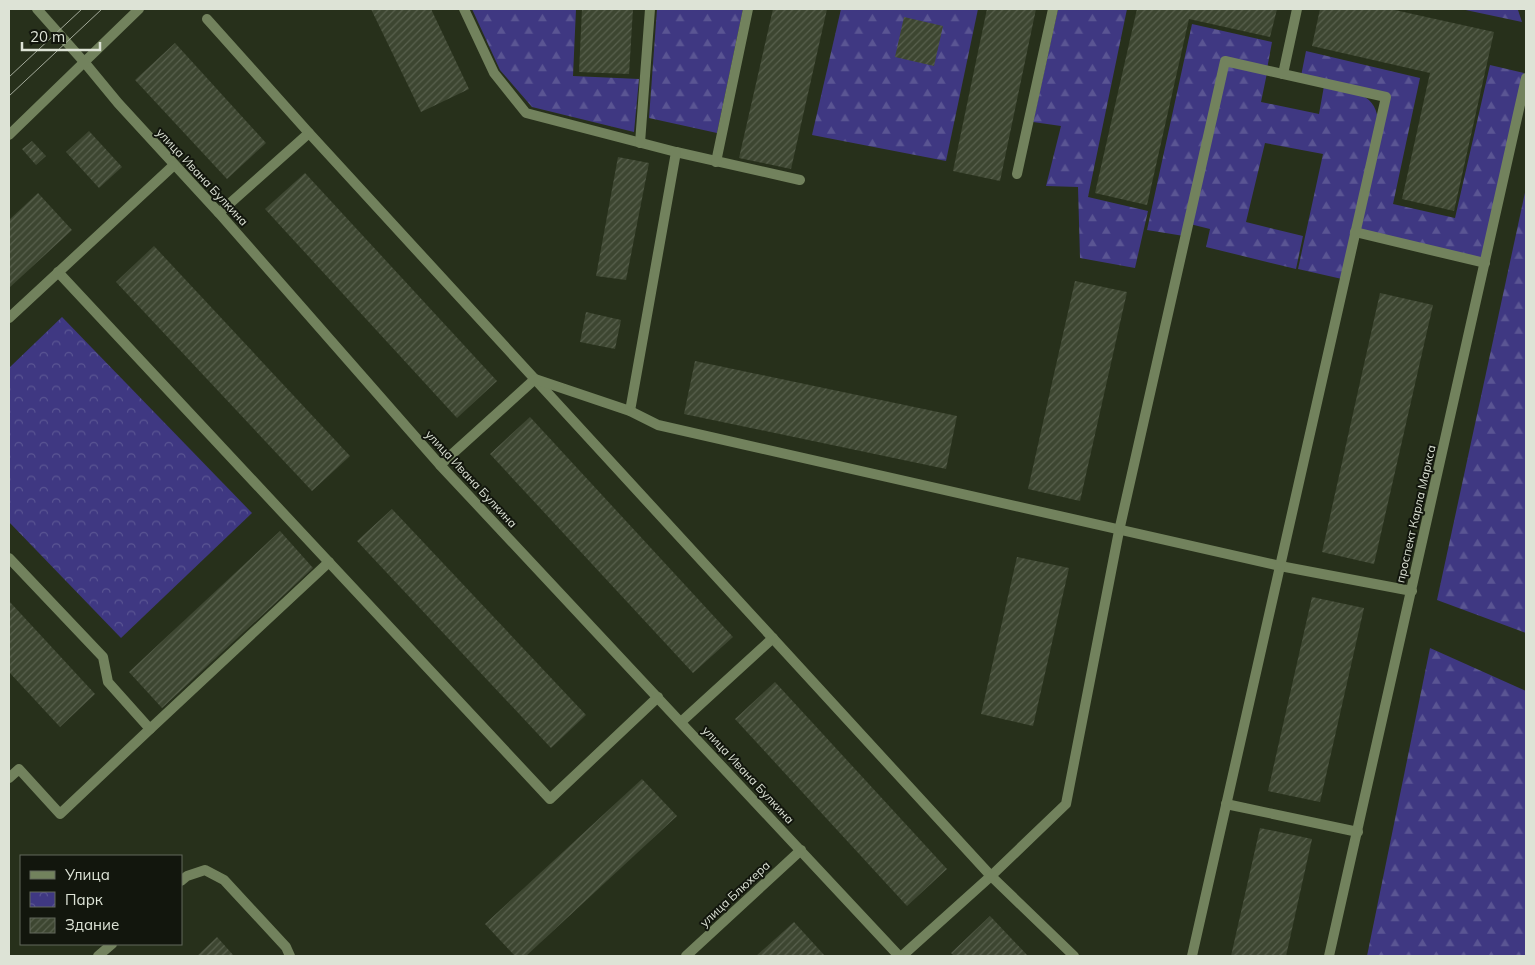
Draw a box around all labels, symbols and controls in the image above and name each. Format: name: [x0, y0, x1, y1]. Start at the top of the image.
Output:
scale bar: [22, 20, 100, 52]
text: 20 m: [30, 27, 65, 46]
street label: улица Ивана Булкина: [153, 125, 252, 229]
street label: улица Ивана Булкина: [422, 427, 521, 531]
street label: проспект Карла Маркса: [1392, 443, 1439, 584]
street label: улица Ивана Булкина: [699, 723, 798, 827]
legend: [20, 855, 182, 945]
street label: улица Блюхера: [697, 857, 773, 930]
text: Улица: [64, 865, 110, 884]
text: Парк: [65, 890, 104, 909]
text: Здание: [65, 915, 119, 934]

